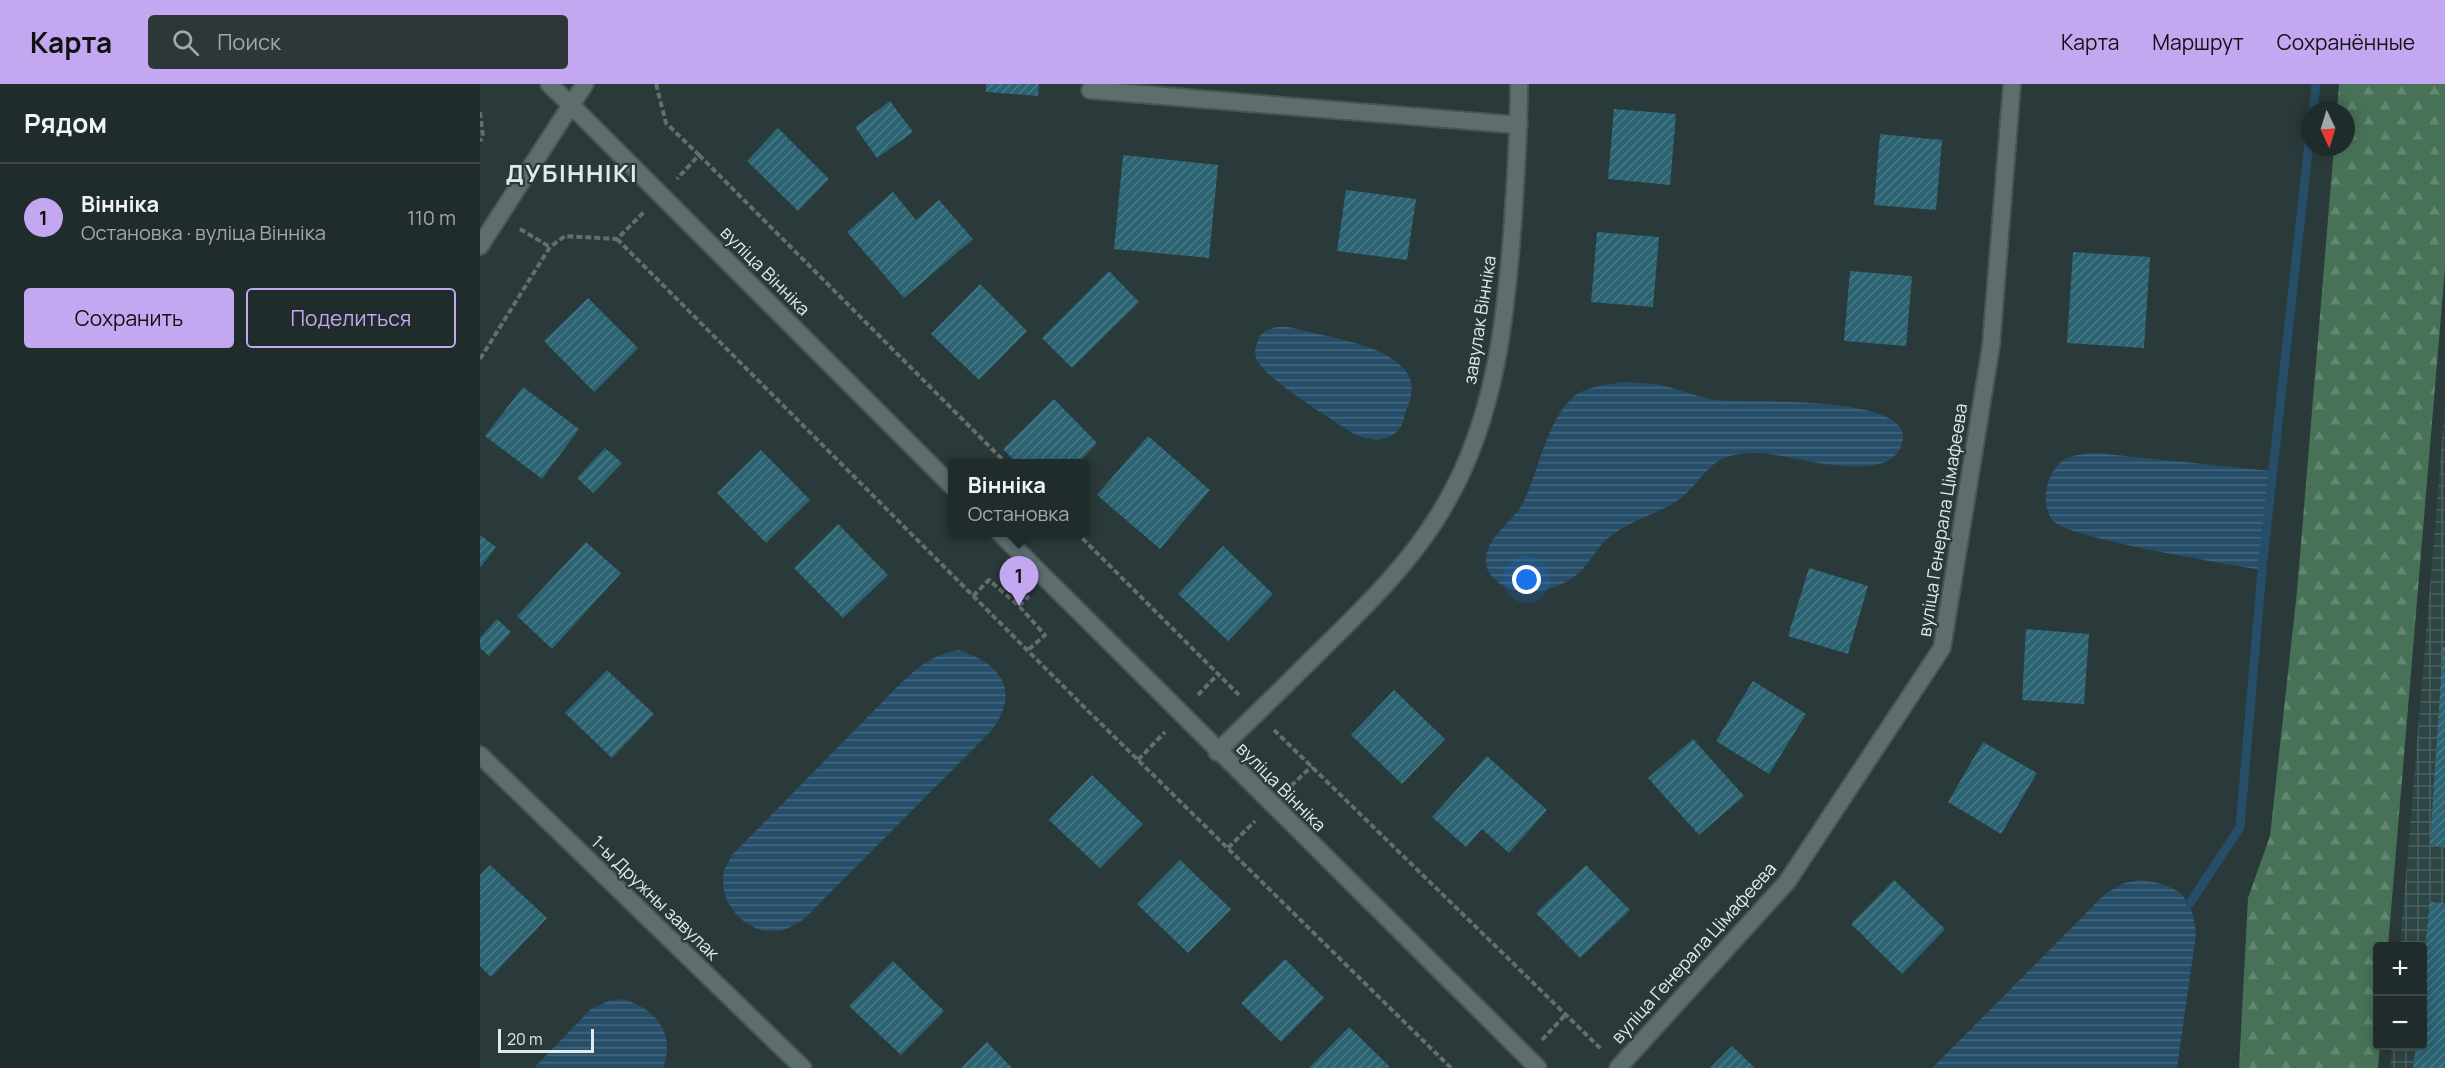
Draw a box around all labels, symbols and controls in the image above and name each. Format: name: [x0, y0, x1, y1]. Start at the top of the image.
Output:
search box: [148, 15, 568, 69]
text: Карта: [30, 23, 112, 61]
icon: search: [169, 26, 202, 59]
text: Поиск: [217, 27, 281, 57]
text: Карта: [2061, 28, 2119, 56]
text: Маршрут: [2152, 28, 2244, 56]
text: Сохранённые: [2277, 28, 2415, 56]
north arrow: [2301, 102, 2355, 156]
text: Рядом: [24, 105, 107, 141]
district label: ДУБІННІКІ: [506, 156, 638, 189]
text: Вінніка: [81, 189, 159, 219]
text: 1: [39, 204, 48, 231]
text: 110 m: [407, 204, 456, 231]
text: Остановка · вуліца Вінніка: [81, 219, 326, 246]
street label: вуліца Вінніка: [716, 220, 816, 320]
street label: завулак Вінніка: [1457, 254, 1501, 386]
button: Сохранить: [24, 288, 234, 348]
button: Поделиться: [246, 288, 456, 348]
street label: вуліца Генерала Цімафеева: [1912, 402, 1972, 638]
popup: [948, 459, 1089, 537]
text: Вінніка: [968, 470, 1046, 500]
text: Остановка: [968, 500, 1069, 527]
pin: 1: [1000, 556, 1038, 606]
your location: [1512, 565, 1541, 594]
street label: вуліца Вінніка: [1232, 736, 1332, 836]
street label: 1-ы Дружны завулак: [586, 830, 726, 965]
street label: вуліца Генерала Цімафеева: [1605, 857, 1781, 1048]
map controls: [2373, 942, 2427, 1050]
button: +: [2373, 942, 2427, 996]
button: −: [2373, 996, 2427, 1050]
scale bar: [498, 1026, 594, 1054]
text: 20 m: [507, 1028, 543, 1050]

